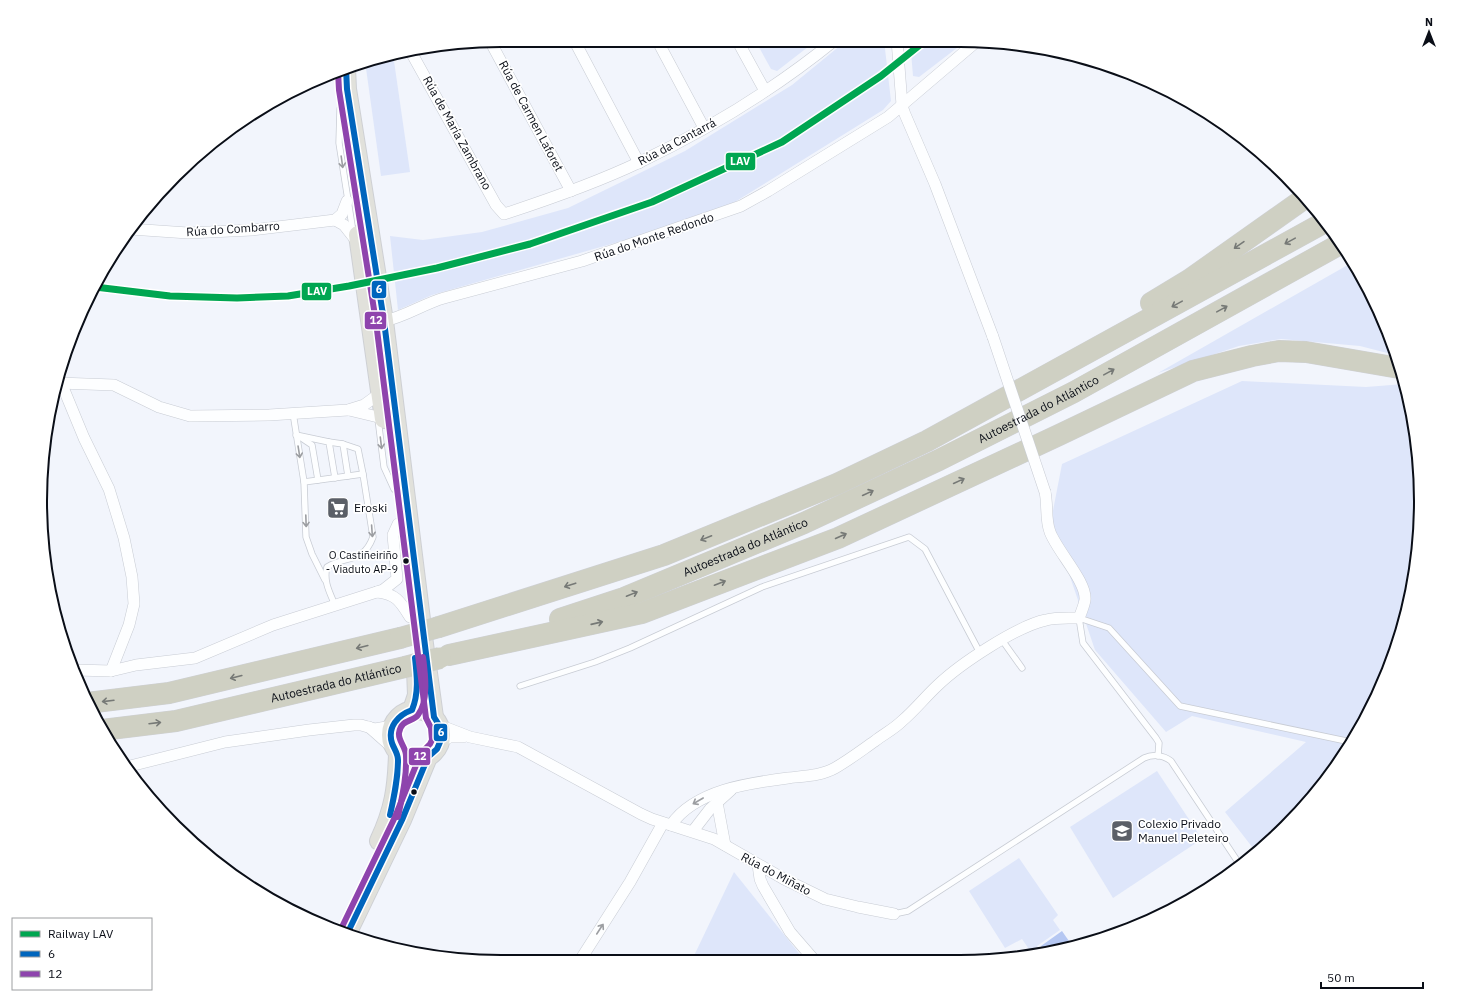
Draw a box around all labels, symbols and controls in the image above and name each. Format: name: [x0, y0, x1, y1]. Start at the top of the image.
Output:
north arrow: [1409, 12, 1449, 52]
text: N: [1425, 15, 1433, 29]
street label: Rúa de Carmen Laforet: [496, 58, 567, 174]
street label: Rúa de María Zambrano: [420, 73, 495, 193]
street label: Rúa da Cantarrá: [635, 114, 719, 168]
line badge: LAV: [725, 152, 756, 171]
text: LAV: [730, 154, 750, 168]
one-way arrow: [338, 155, 346, 168]
street label: Rúa do Monte Redondo: [592, 209, 716, 264]
street label: Rúa do Combarro: [186, 218, 281, 239]
one-way arrow: [1285, 237, 1297, 245]
one-way arrow: [1233, 241, 1244, 249]
line badge: 6: [371, 280, 387, 299]
line badge: LAV: [301, 282, 332, 301]
text: 6: [376, 282, 383, 296]
text: LAV: [307, 284, 327, 298]
one-way arrow: [1171, 301, 1183, 309]
one-way arrow: [1216, 305, 1228, 313]
line badge: 12: [364, 311, 387, 330]
text: 12: [369, 313, 383, 327]
one-way arrow: [1103, 368, 1115, 376]
street label: Autoestrada do Atlántico: [975, 372, 1102, 446]
one-way arrow: [377, 436, 385, 449]
one-way arrow: [295, 445, 303, 458]
one-way arrow: [953, 477, 965, 485]
one-way arrow: [861, 489, 873, 496]
supermarket icon: Eroski: [325, 495, 351, 521]
place label: Eroski: [354, 500, 387, 515]
one-way arrow: [302, 514, 310, 527]
street label: Autoestrada do Atlántico: [681, 514, 810, 580]
one-way arrow: [368, 525, 375, 538]
one-way arrow: [835, 532, 847, 539]
one-way arrow: [700, 534, 712, 542]
place label: O Castiñeiriño - Viaduto AP-9: [326, 548, 398, 576]
marker: O Castiñeiriño - Viaduto AP-9: [401, 556, 411, 566]
one-way arrow: [714, 578, 726, 586]
one-way arrow: [564, 582, 577, 589]
one-way arrow: [626, 590, 638, 597]
one-way arrow: [590, 618, 603, 626]
one-way arrow: [356, 643, 369, 651]
street label: Autoestrada do Atlántico: [269, 660, 403, 705]
one-way arrow: [230, 674, 243, 681]
one-way arrow: [102, 697, 115, 705]
one-way arrow: [148, 720, 161, 727]
line badge: 6: [433, 723, 448, 742]
text: 6: [438, 725, 445, 739]
line badge: 12: [408, 747, 431, 766]
text: 12: [413, 749, 427, 763]
unlabelled marker: [409, 787, 419, 797]
one-way arrow: [692, 798, 704, 806]
place label: Colexio Privado Manuel Peleteiro: [1138, 816, 1229, 845]
school or university icon: Colexio Privado Manuel Peleteiro: [1109, 818, 1135, 844]
street label: Rúa do Miñato: [739, 849, 814, 898]
legend: [12, 918, 152, 990]
one-way arrow: [596, 924, 604, 935]
text: Railway LAV: [48, 926, 114, 941]
text: 6: [48, 946, 55, 961]
scale bar: [1321, 964, 1423, 990]
text: 12: [48, 966, 62, 981]
text: 50 m: [1327, 970, 1355, 985]

